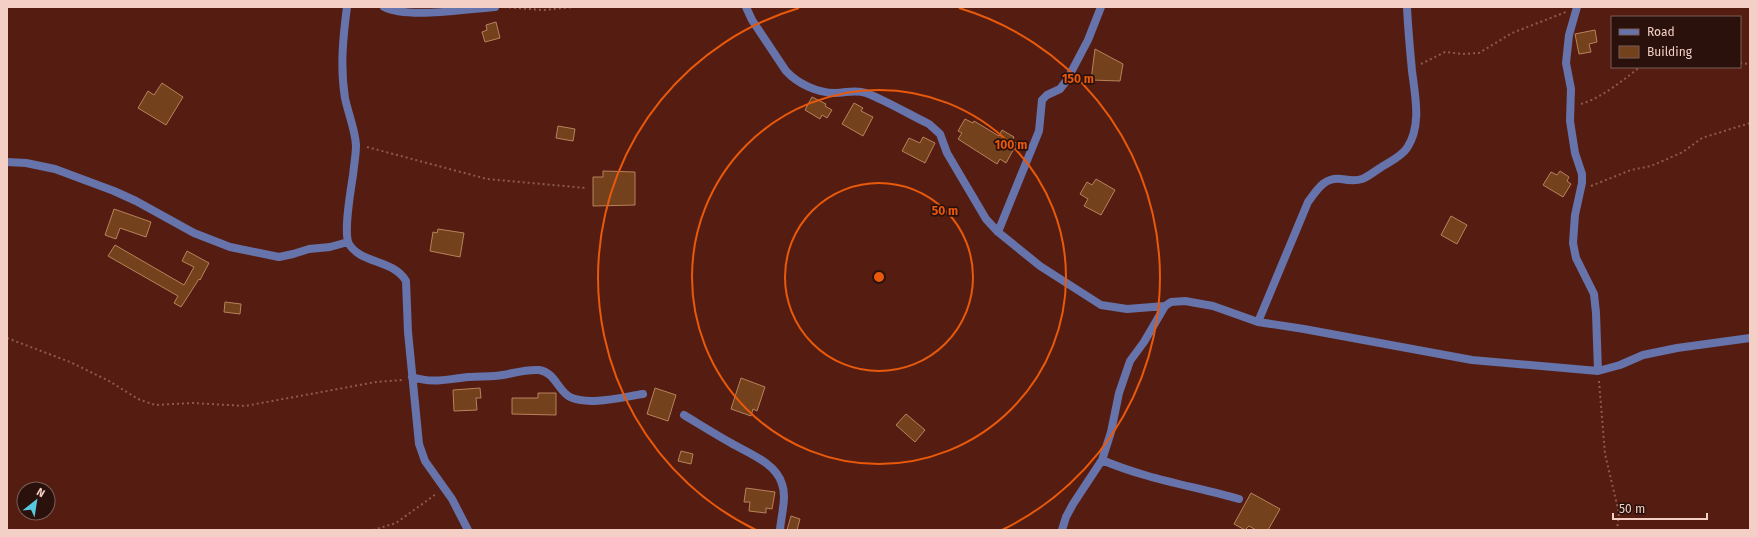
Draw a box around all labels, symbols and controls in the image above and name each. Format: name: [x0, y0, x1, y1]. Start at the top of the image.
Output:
legend: [1611, 16, 1741, 68]
text: Road: [1647, 25, 1675, 39]
text: Building: [1647, 45, 1693, 59]
text: 150 m: [1062, 72, 1094, 86]
text: 100 m: [995, 138, 1027, 152]
text: 50 m: [932, 204, 958, 218]
centre of rings: [872, 270, 886, 284]
north arrow: [16, 481, 56, 521]
text: N: [34, 485, 47, 500]
scale bar: [1613, 495, 1707, 521]
text: 50 m: [1619, 502, 1645, 516]

